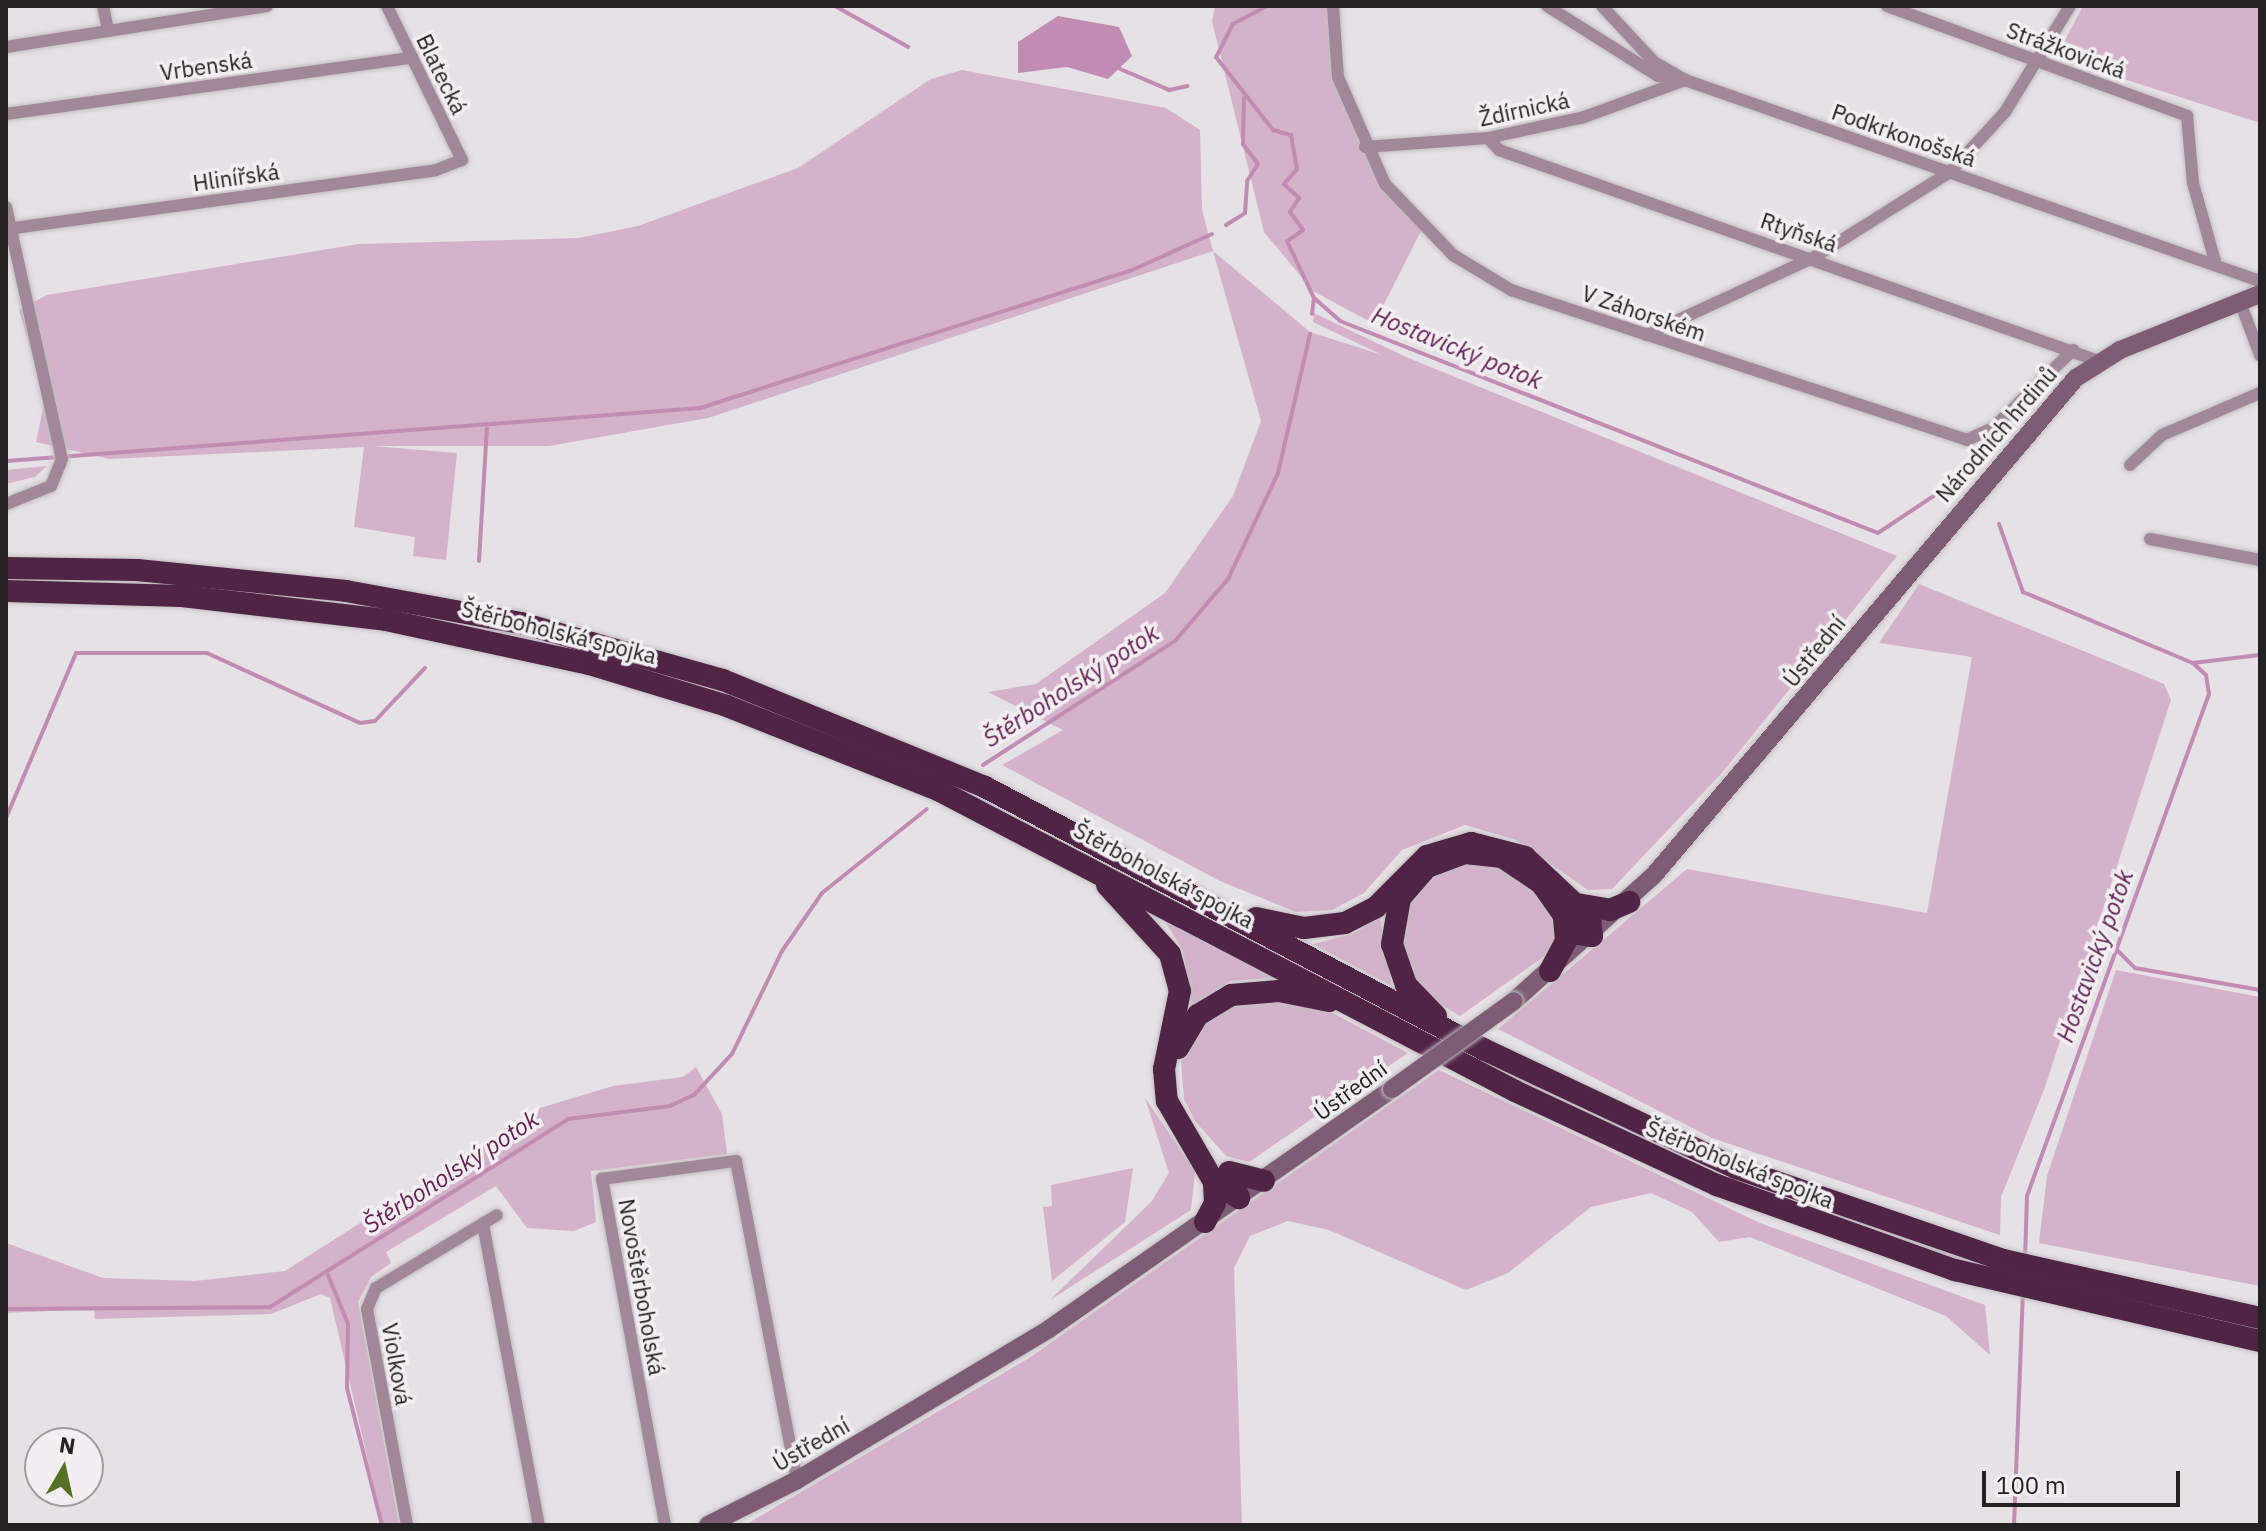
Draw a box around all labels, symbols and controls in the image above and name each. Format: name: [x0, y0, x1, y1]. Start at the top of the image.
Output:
street label: Strážkovická: [2003, 16, 2129, 84]
street label: Blatecká: [411, 30, 473, 118]
street label: Vrbenská: [158, 46, 254, 86]
street label: Ždírnická: [1477, 87, 1571, 131]
street label: Podkrkonošská: [1829, 98, 1979, 172]
street label: Hlinířská: [191, 158, 281, 196]
street label: Rtyňská: [1757, 207, 1841, 257]
street label: V Záhorském: [1579, 279, 1709, 347]
water label: Hostavický potok: [1368, 301, 1546, 395]
street label: Národních hrdinů: [1930, 361, 2062, 507]
street label: Štěrboholská spojka: [459, 595, 659, 669]
street label: Ústřední: [1777, 610, 1851, 692]
water label: Štěrboholský potok: [978, 619, 1164, 753]
street label: Štěrboholská spojka: [1069, 816, 1259, 934]
water label: Hostavický potok: [2050, 866, 2140, 1046]
street label: Ústřední: [1308, 1055, 1392, 1125]
water label: Štěrboholský potok: [358, 1105, 544, 1239]
street label: Štěrboholská spojka: [1642, 1114, 1838, 1214]
street label: Novoštěrboholská: [613, 1197, 671, 1377]
street label: Violková: [377, 1321, 417, 1407]
street label: Ústřední: [768, 1412, 854, 1476]
north arrow: [24, 1427, 104, 1507]
text: N: [57, 1429, 78, 1460]
scale bar: [1986, 1455, 2184, 1505]
text: 100 m: [1996, 1469, 2066, 1501]

